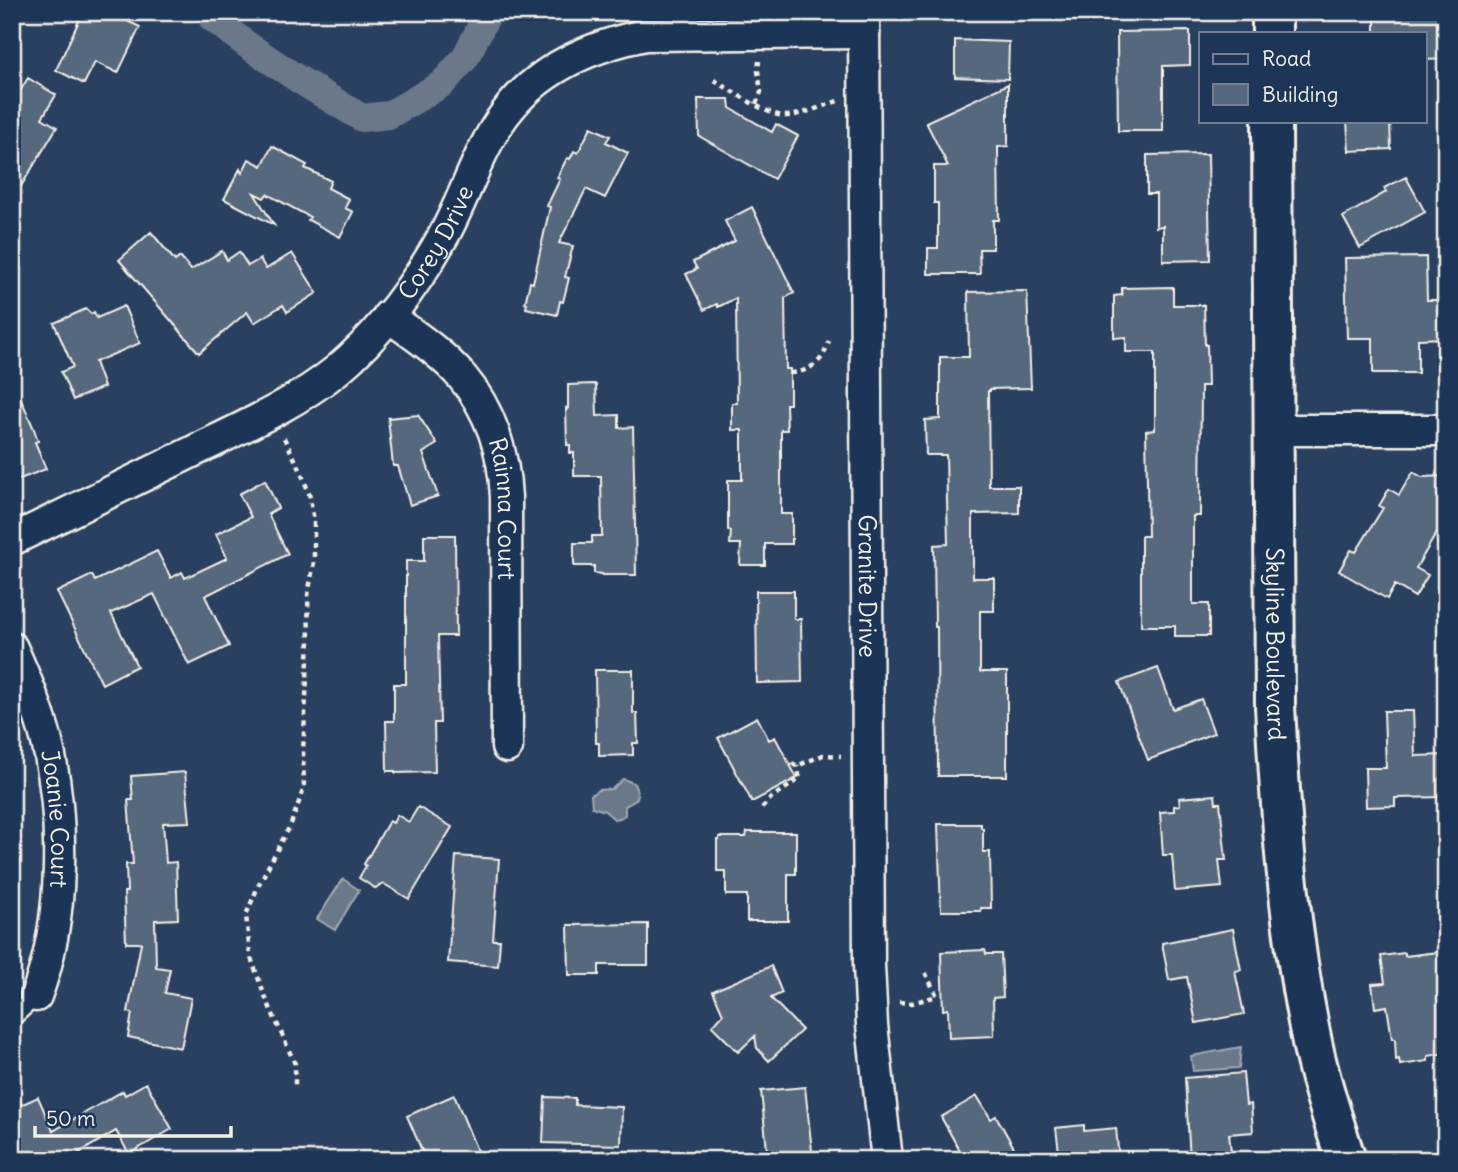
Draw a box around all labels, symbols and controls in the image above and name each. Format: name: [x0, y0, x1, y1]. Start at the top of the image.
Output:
legend: [1199, 32, 1426, 122]
text: Road: [1262, 45, 1311, 72]
text: Building: [1262, 81, 1338, 108]
street label: Corey Drive: [391, 181, 479, 305]
street label: Rainna Court: [482, 434, 522, 580]
street label: Granite Drive: [853, 514, 883, 658]
street label: Skyline Boulevard: [1260, 547, 1293, 741]
street label: Joanie Court: [35, 747, 75, 889]
scale bar: [35, 1095, 231, 1139]
text: 50 m: [46, 1105, 95, 1132]

